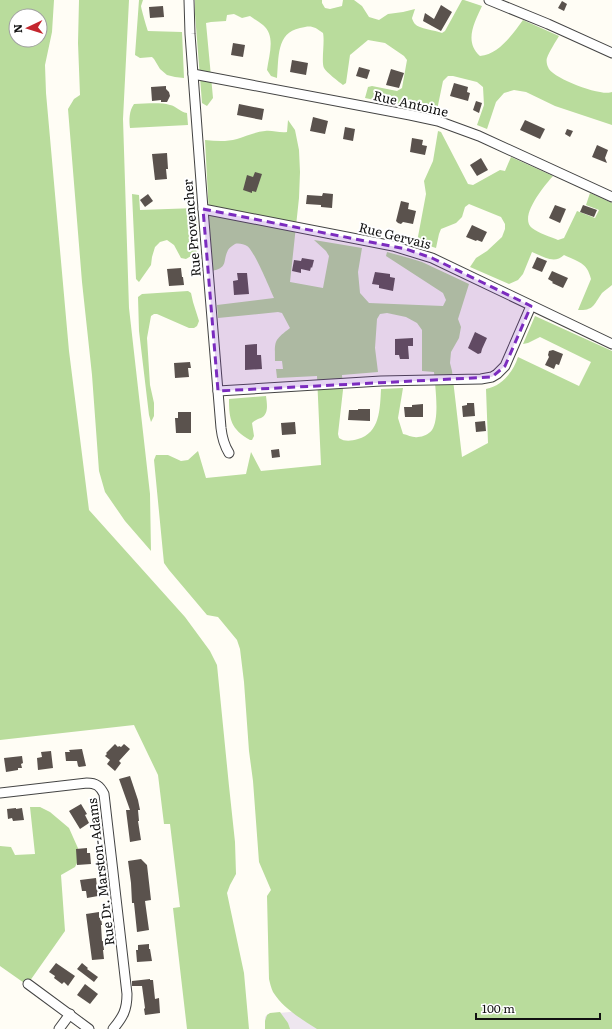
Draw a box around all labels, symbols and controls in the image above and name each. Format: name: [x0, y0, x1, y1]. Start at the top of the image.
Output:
north arrow: [8, 8, 48, 48]
text: N: [9, 24, 25, 34]
street label: Rue Antoine: [372, 85, 451, 121]
street label: Rue Provencher: [177, 178, 205, 278]
street label: Rue Gervais: [357, 217, 433, 253]
street label: Rue Dr. Marston-Adams: [82, 797, 118, 947]
scale bar: [476, 995, 600, 1021]
text: 100 m: [482, 999, 515, 1017]

